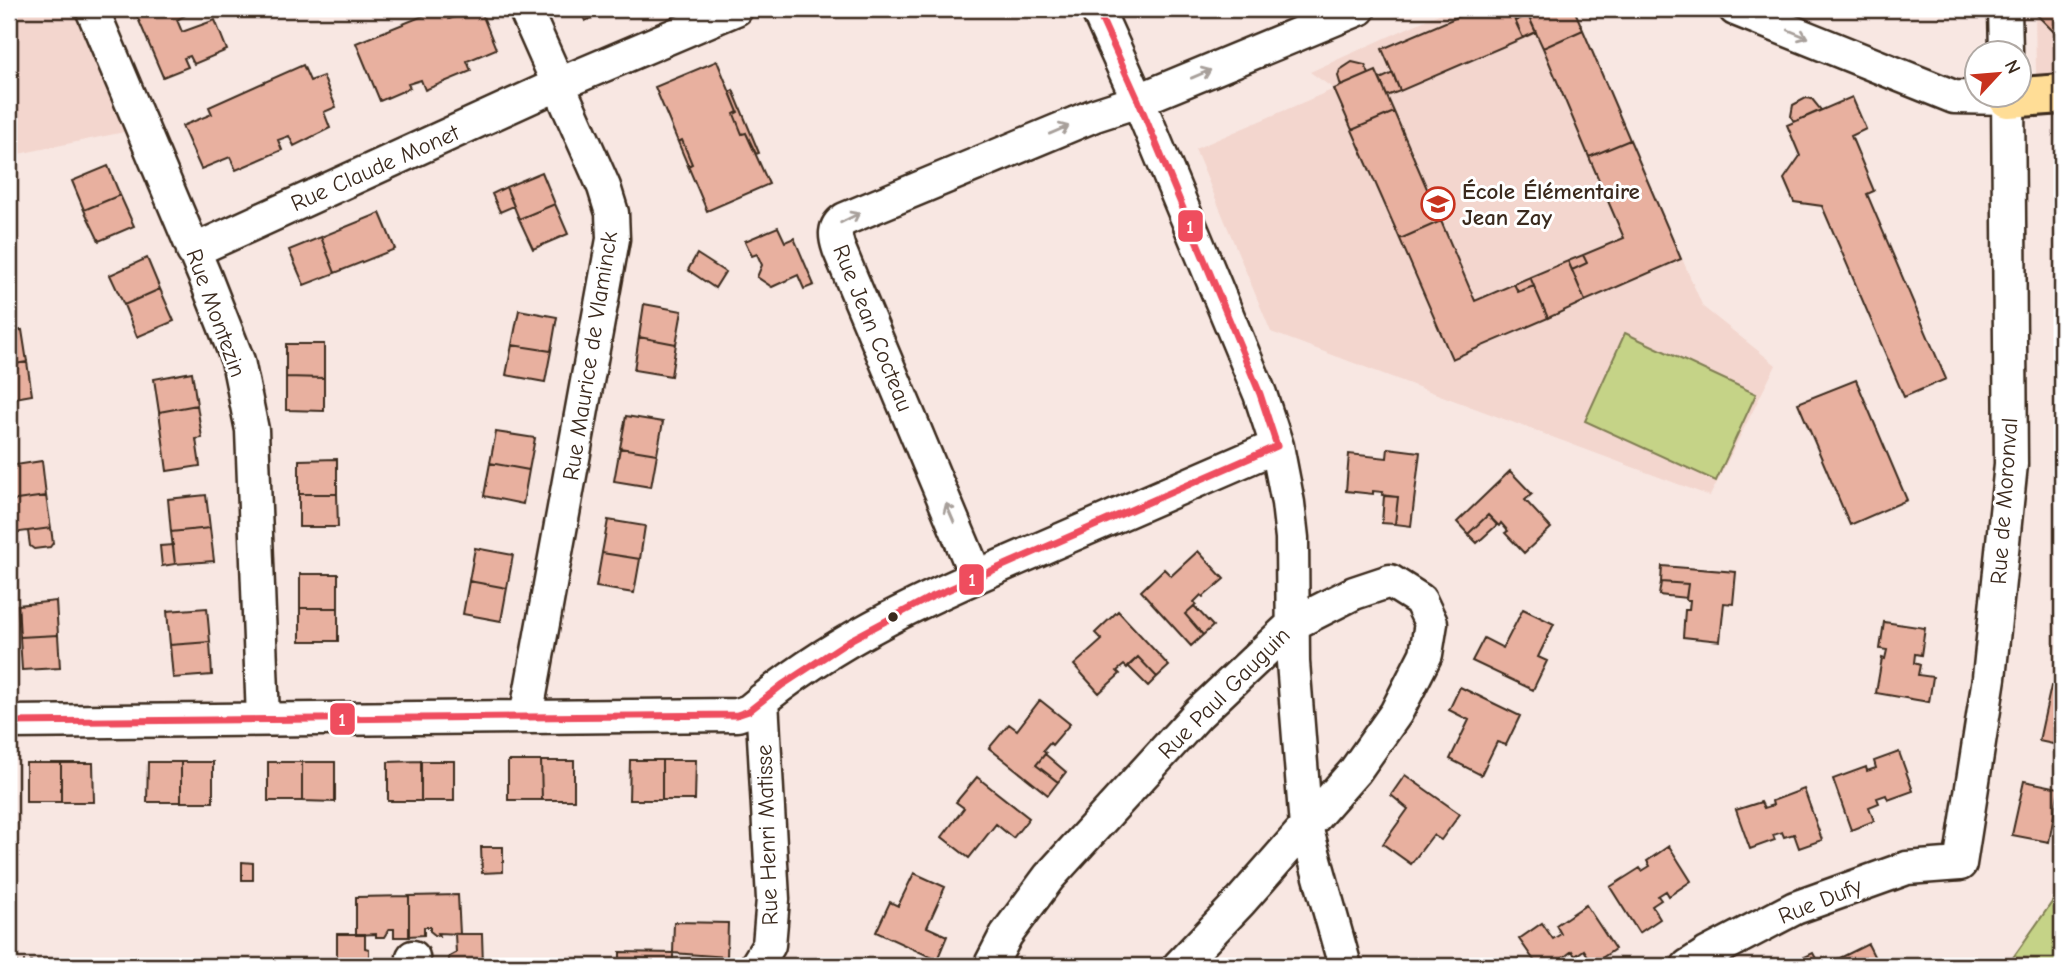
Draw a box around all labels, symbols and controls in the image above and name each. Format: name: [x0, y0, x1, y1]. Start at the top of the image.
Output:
one-way arrow: [1786, 29, 1808, 42]
north arrow: [1962, 38, 2032, 108]
text: N: [2000, 57, 2025, 77]
one-way arrow: [1190, 67, 1211, 80]
street label: Rue Claude Monet: [287, 118, 465, 217]
one-way arrow: [1048, 122, 1069, 135]
place label: École Élémentaire Jean Zay: [1462, 178, 1640, 231]
school or university icon: École Élémentaire Jean Zay: [1419, 185, 1457, 223]
line badge: 1: [1177, 209, 1204, 243]
one-way arrow: [839, 210, 859, 224]
text: 1: [1186, 216, 1194, 238]
street label: Rue Maurice de Vlaminck: [557, 229, 623, 483]
street label: Rue Jean Cocteau: [827, 241, 919, 415]
street label: Rue Montezin: [180, 245, 252, 381]
street label: Rue de Moronval: [1985, 417, 2023, 585]
one-way arrow: [942, 503, 955, 524]
line badge: 1: [958, 563, 985, 596]
text: 1: [968, 569, 976, 591]
unlabelled marker: [886, 610, 900, 624]
street label: Rue Paul Gauguin: [1153, 622, 1295, 764]
line badge: 1: [329, 702, 356, 736]
text: 1: [338, 709, 346, 731]
street label: Rue Henri Matisse: [750, 744, 784, 926]
street label: Rue Dufy: [1774, 872, 1866, 930]

